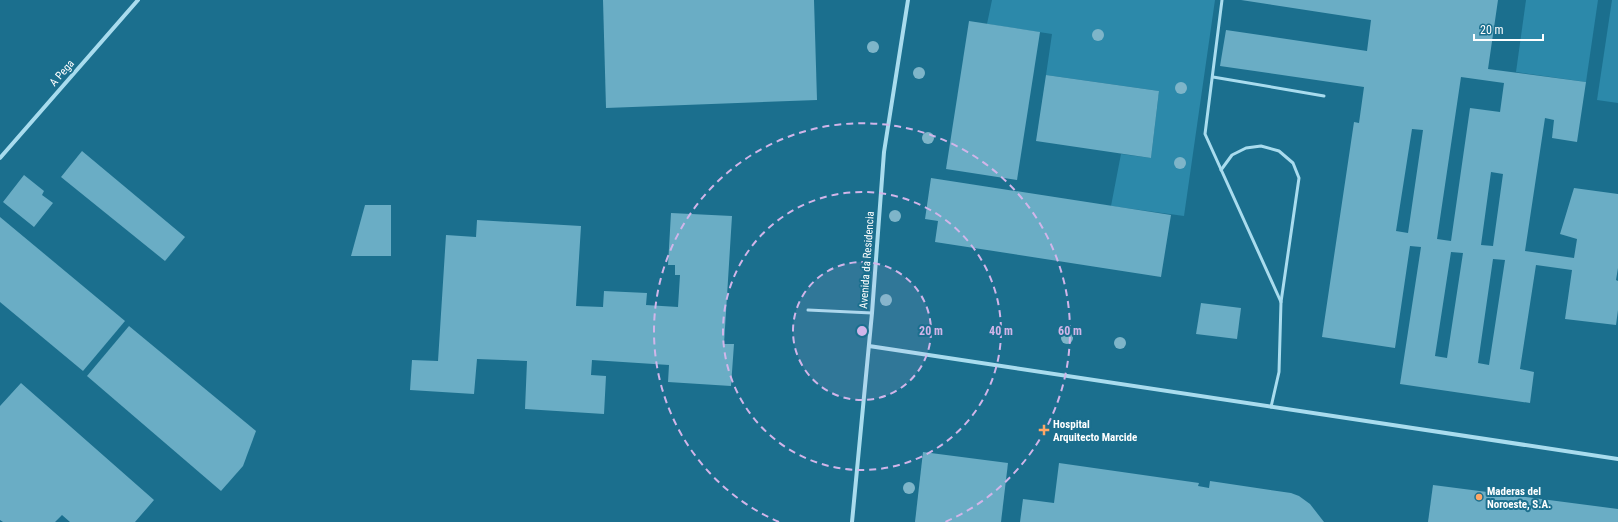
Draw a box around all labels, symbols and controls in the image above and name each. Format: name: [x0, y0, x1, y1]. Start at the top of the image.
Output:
scale bar: [1474, 16, 1543, 42]
text: 20 m: [1480, 23, 1504, 37]
street label: A Pega: [47, 57, 77, 89]
street label: Avenida da Residencia: [857, 211, 877, 309]
centre of rings: [855, 324, 869, 338]
text: 20 m: [919, 324, 943, 338]
text: 40 m: [989, 324, 1013, 338]
text: 60 m: [1058, 324, 1082, 338]
place label: Hospital Arquitecto Marcide: [1053, 418, 1137, 444]
marker: Hospital Arquitecto Marcide: [1038, 424, 1050, 436]
place label: Maderas del Noroeste, S.A.: [1487, 485, 1551, 511]
marker: Maderas del Noroeste, S.A.: [1474, 492, 1484, 502]

